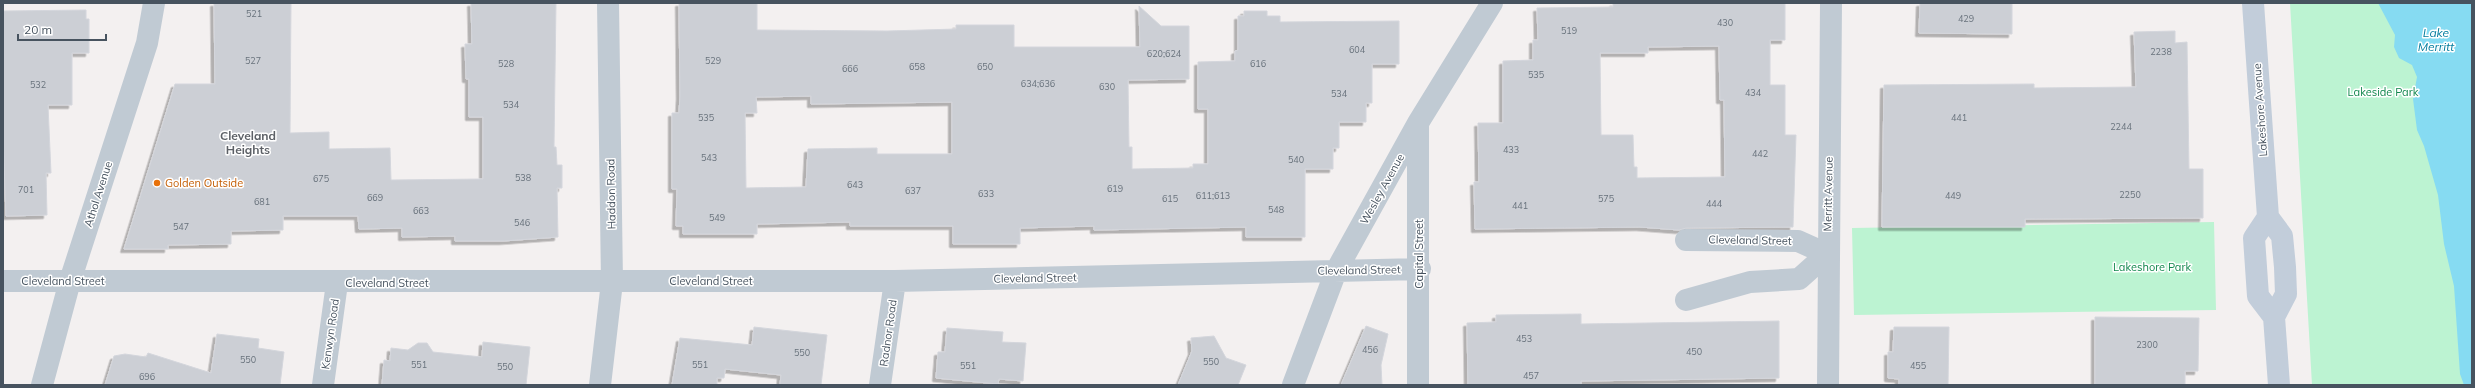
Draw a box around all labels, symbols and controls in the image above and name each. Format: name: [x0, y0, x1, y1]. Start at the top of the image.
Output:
house number: 521: [246, 8, 262, 19]
house number: 429: [1958, 13, 1974, 24]
scale bar: [18, 16, 106, 42]
house number: 430: [1717, 17, 1733, 28]
text: 20 m: [24, 22, 52, 37]
house number: 519: [1561, 25, 1577, 36]
water label: Lake Merritt: [2418, 25, 2455, 54]
house number: 604: [1349, 44, 1366, 55]
house number: 2238: [2150, 46, 2172, 57]
house number: 620;624: [1147, 48, 1182, 59]
house number: 527: [245, 55, 261, 66]
house number: 529: [705, 55, 721, 66]
house number: 528: [498, 58, 514, 69]
house number: 616: [1250, 58, 1266, 69]
house number: 658: [909, 61, 925, 72]
house number: 650: [977, 61, 993, 72]
house number: 666: [842, 63, 858, 74]
street label: Lakeshore Avenue: [2250, 63, 2270, 157]
house number: 535: [1528, 69, 1545, 80]
house number: 634;636: [1021, 78, 1055, 89]
house number: 532: [30, 79, 46, 90]
house number: 630: [1099, 81, 1115, 92]
park label: Lakeside Park: [2348, 85, 2419, 99]
house number: 434: [1745, 87, 1762, 98]
house number: 534: [1331, 88, 1348, 99]
house number: 534: [503, 99, 520, 110]
house number: 535: [698, 112, 715, 123]
house number: 441: [1951, 112, 1967, 123]
house number: 2244: [2110, 121, 2132, 132]
district label: Cleveland Heights: [220, 128, 276, 157]
house number: 433: [1503, 144, 1519, 155]
house number: 442: [1752, 148, 1768, 159]
street label: Wesley Avenue: [1357, 151, 1407, 227]
house number: 543: [701, 152, 717, 163]
house number: 540: [1288, 154, 1304, 165]
street label: Merritt Avenue: [1820, 156, 1836, 232]
street label: Haddon Road: [603, 158, 619, 230]
street label: Athol Avenue: [81, 159, 115, 229]
house number: 538: [515, 172, 531, 183]
house number: 675: [313, 173, 330, 184]
place label: Golden Outside: [165, 176, 243, 190]
marker: Golden Outside: [152, 178, 162, 188]
house number: 643: [847, 179, 863, 190]
house number: 619: [1107, 183, 1123, 194]
house number: 701: [18, 184, 34, 195]
house number: 637: [905, 185, 921, 196]
house number: 633: [978, 188, 994, 199]
house number: 2250: [2119, 189, 2141, 200]
house number: 611;613: [1196, 190, 1230, 201]
house number: 449: [1945, 190, 1961, 201]
house number: 669: [367, 192, 383, 203]
house number: 615: [1162, 193, 1179, 204]
house number: 575: [1598, 193, 1615, 204]
house number: 681: [254, 196, 270, 207]
house number: 444: [1706, 198, 1723, 209]
house number: 441: [1512, 200, 1528, 211]
house number: 548: [1268, 204, 1284, 215]
house number: 663: [413, 205, 429, 216]
house number: 549: [709, 212, 725, 223]
house number: 546: [514, 217, 530, 228]
street label: Capital Street: [1412, 219, 1426, 289]
house number: 547: [173, 221, 189, 232]
street label: Cleveland Street: [1708, 232, 1792, 248]
park label: Lakeshore Park: [2113, 260, 2191, 274]
street label: Cleveland Street: [1317, 262, 1401, 278]
street label: Cleveland Street: [993, 270, 1077, 286]
street label: Cleveland Street: [21, 274, 105, 288]
street label: Cleveland Street: [669, 274, 753, 288]
street label: Cleveland Street: [345, 276, 429, 290]
street label: Kenwyn Road: [318, 298, 342, 370]
street label: Radnor Road: [876, 299, 900, 367]
house number: 453: [1516, 333, 1532, 344]
house number: 2300: [2136, 339, 2158, 350]
house number: 456: [1362, 344, 1378, 355]
house number: 450: [1686, 346, 1702, 357]
house number: 550: [794, 347, 810, 358]
house number: 550: [240, 354, 256, 365]
house number: 550: [1203, 356, 1219, 367]
house number: 551: [411, 359, 427, 370]
house number: 551: [692, 359, 708, 370]
house number: 551: [960, 360, 976, 371]
house number: 455: [1910, 360, 1927, 371]
house number: 550: [497, 361, 513, 372]
house number: 457: [1523, 370, 1539, 381]
house number: 696: [139, 371, 155, 382]

